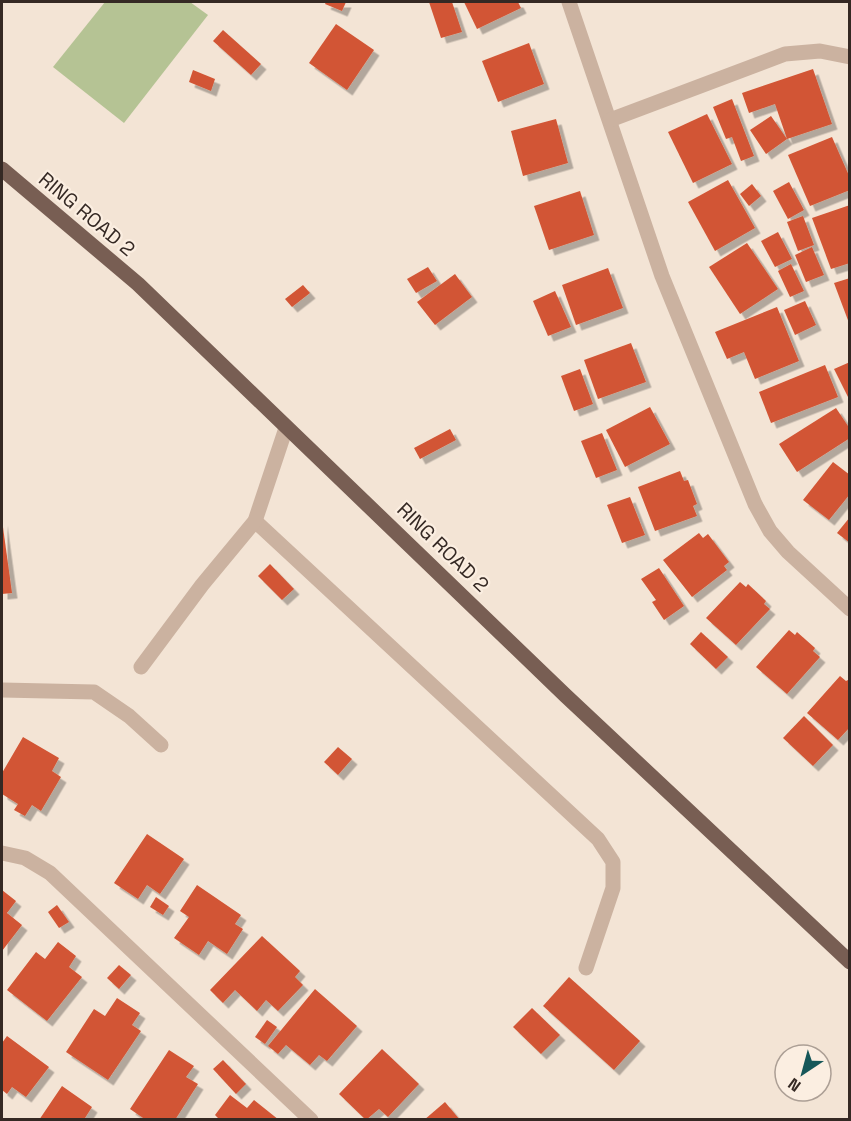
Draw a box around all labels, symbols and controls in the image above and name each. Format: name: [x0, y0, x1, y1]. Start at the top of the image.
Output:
street label: RING ROAD 2: [33, 166, 141, 262]
street label: RING ROAD 2: [392, 497, 494, 597]
north arrow: [773, 1043, 833, 1103]
text: N: [784, 1073, 805, 1096]

